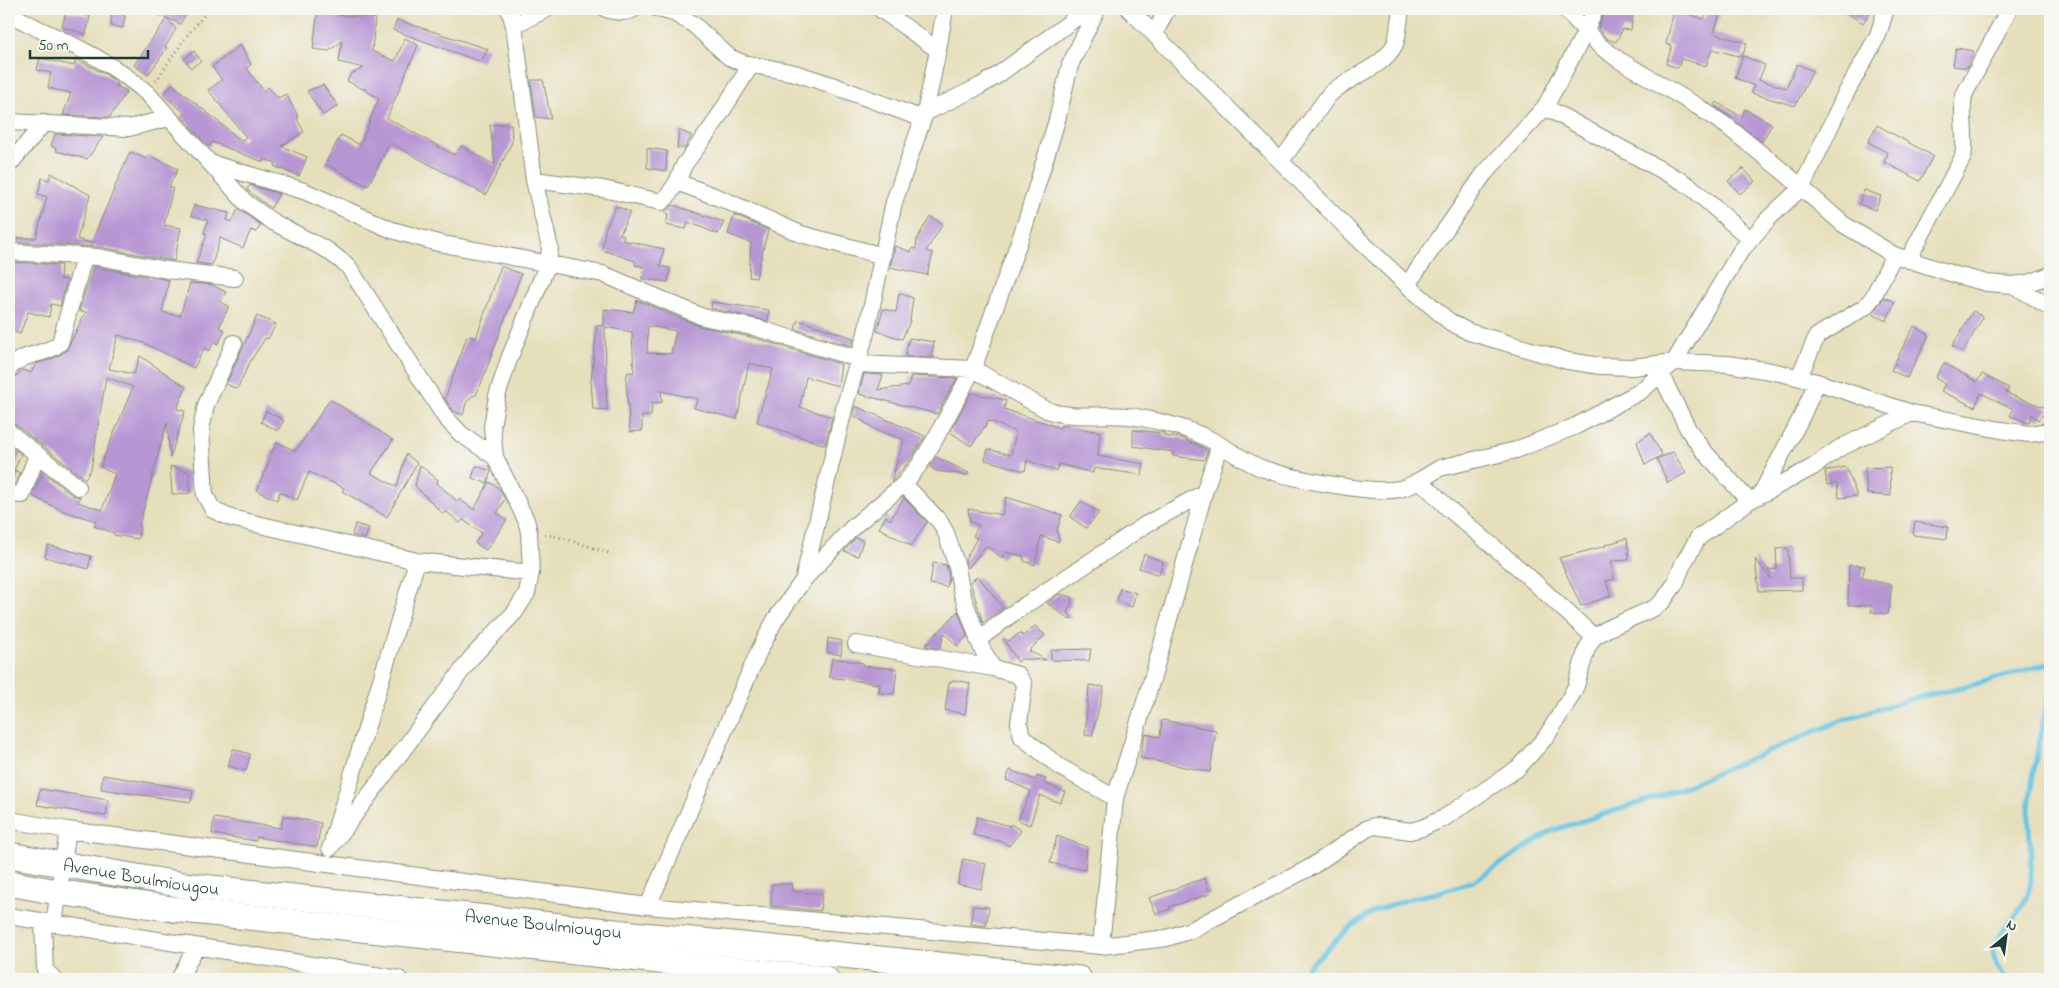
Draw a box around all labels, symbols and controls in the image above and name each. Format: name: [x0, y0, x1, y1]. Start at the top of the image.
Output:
scale bar: [30, 28, 148, 60]
text: 50 m: [38, 35, 69, 57]
street label: Avenue Boulmiougou: [61, 853, 220, 904]
street label: Avenue Boulmiougou: [463, 905, 623, 948]
north arrow: [1982, 910, 2032, 960]
text: N: [2002, 914, 2021, 937]

